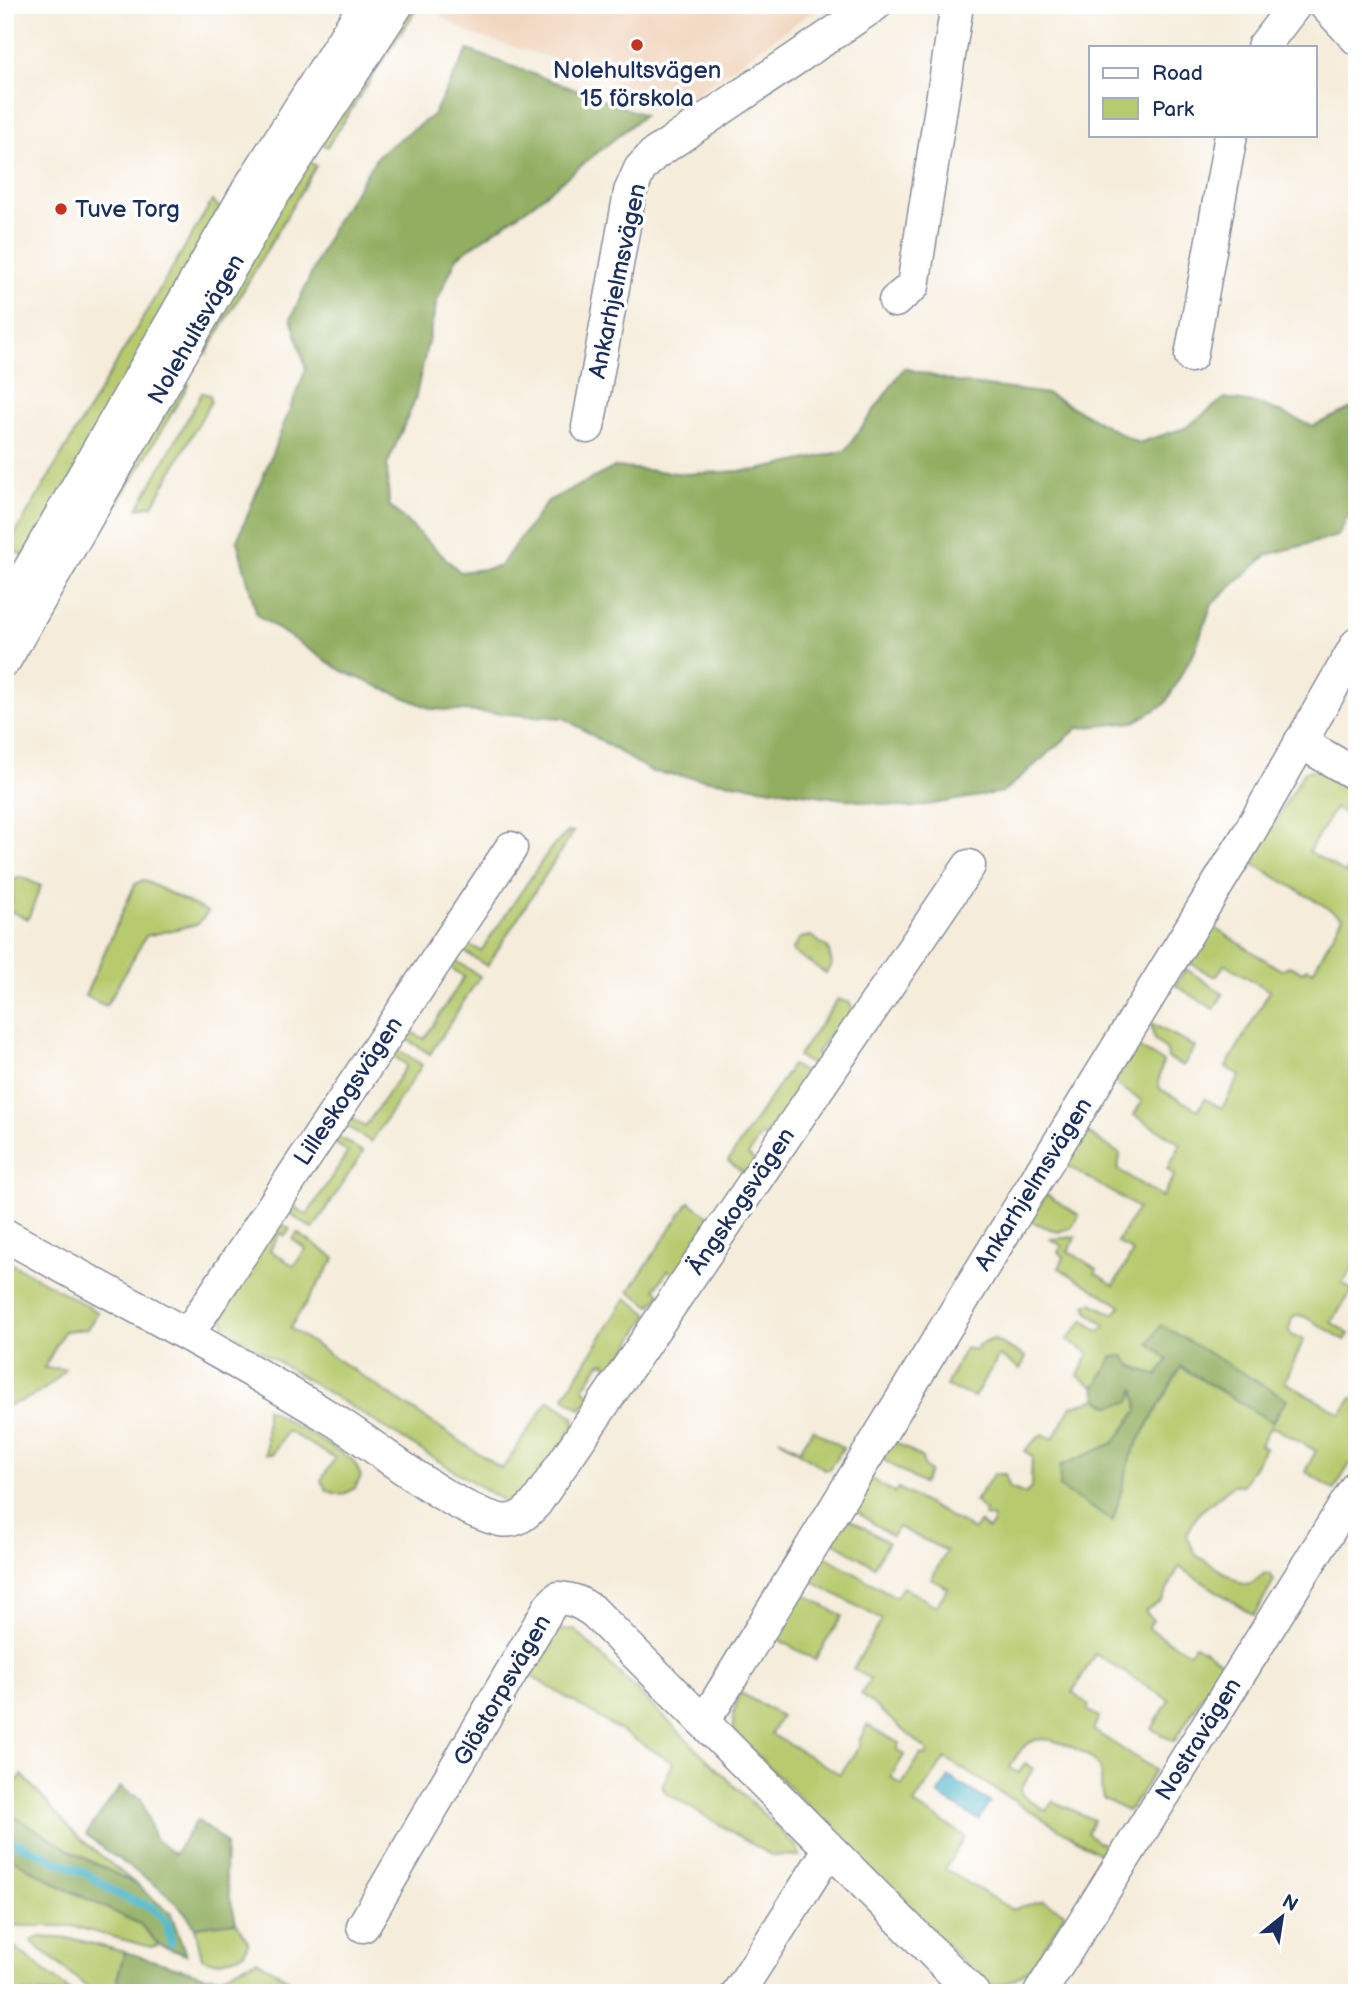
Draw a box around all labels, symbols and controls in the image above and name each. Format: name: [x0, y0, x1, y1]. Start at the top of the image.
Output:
marker: Nolehultsvägen 15 förskola: [629, 37, 645, 53]
legend: [1089, 46, 1316, 136]
place label: Nolehultsvägen 15 förskola: [553, 56, 721, 113]
text: Road: [1152, 61, 1203, 86]
text: Park: [1152, 97, 1195, 122]
street label: Ankarhjelmsvägen: [583, 181, 652, 381]
place label: Tuve Torg: [75, 195, 180, 224]
marker: Tuve Torg: [53, 201, 69, 217]
street label: Nolehultsvägen: [142, 249, 251, 409]
street label: Lilleskogsvägen: [288, 1011, 409, 1171]
street label: Ankarhjelmsvägen: [969, 1092, 1098, 1276]
street label: Ängskogsvägen: [682, 1122, 801, 1280]
street label: Glöstorpsvägen: [447, 1609, 557, 1771]
street label: Nostravägen: [1149, 1673, 1248, 1806]
north arrow: [1246, 1882, 1316, 1952]
text: N: [1278, 1890, 1302, 1917]

